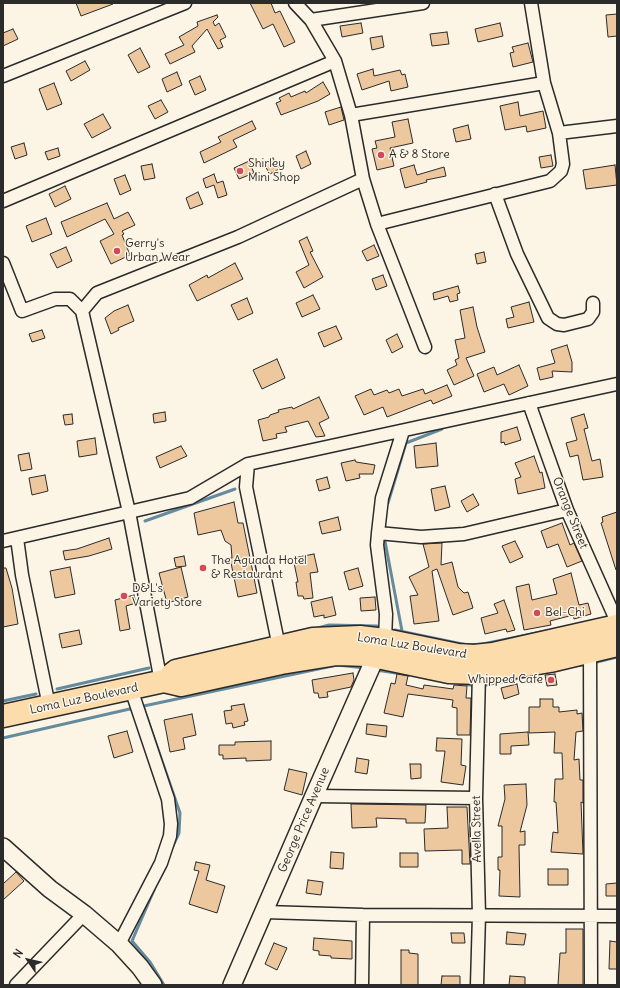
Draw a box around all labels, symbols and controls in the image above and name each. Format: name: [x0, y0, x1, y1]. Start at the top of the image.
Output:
place label: A & 8 Store: [389, 148, 450, 162]
marker: A & 8 Store: [376, 150, 386, 160]
place label: Shirley Mini Shop: [248, 157, 300, 185]
marker: Shirley Mini Shop: [235, 166, 245, 176]
place label: Gerry's Urban Wear: [125, 237, 190, 265]
marker: Gerry's Urban Wear: [112, 246, 122, 256]
street label: Orange Street: [549, 475, 591, 551]
place label: The Aguada Hotel & Restaurant: [211, 554, 307, 582]
marker: The Aguada Hotel & Restaurant: [198, 563, 208, 573]
place label: D&L's Variety Store: [132, 582, 202, 610]
marker: D&L's Variety Store: [119, 591, 129, 601]
place label: Bel-Chi: [545, 606, 585, 620]
marker: Bel-Chi: [532, 608, 542, 618]
street label: Loma Luz Boulevard: [356, 630, 468, 662]
place label: Whipped Cafe: [468, 673, 543, 687]
marker: Whipped Cafe: [546, 675, 556, 685]
street label: Loma Luz Boulevard: [28, 680, 140, 718]
street label: George Price Avenue: [275, 765, 333, 875]
street label: Avella Street: [469, 795, 485, 863]
north arrow: [8, 940, 48, 980]
text: N: [10, 946, 26, 960]

